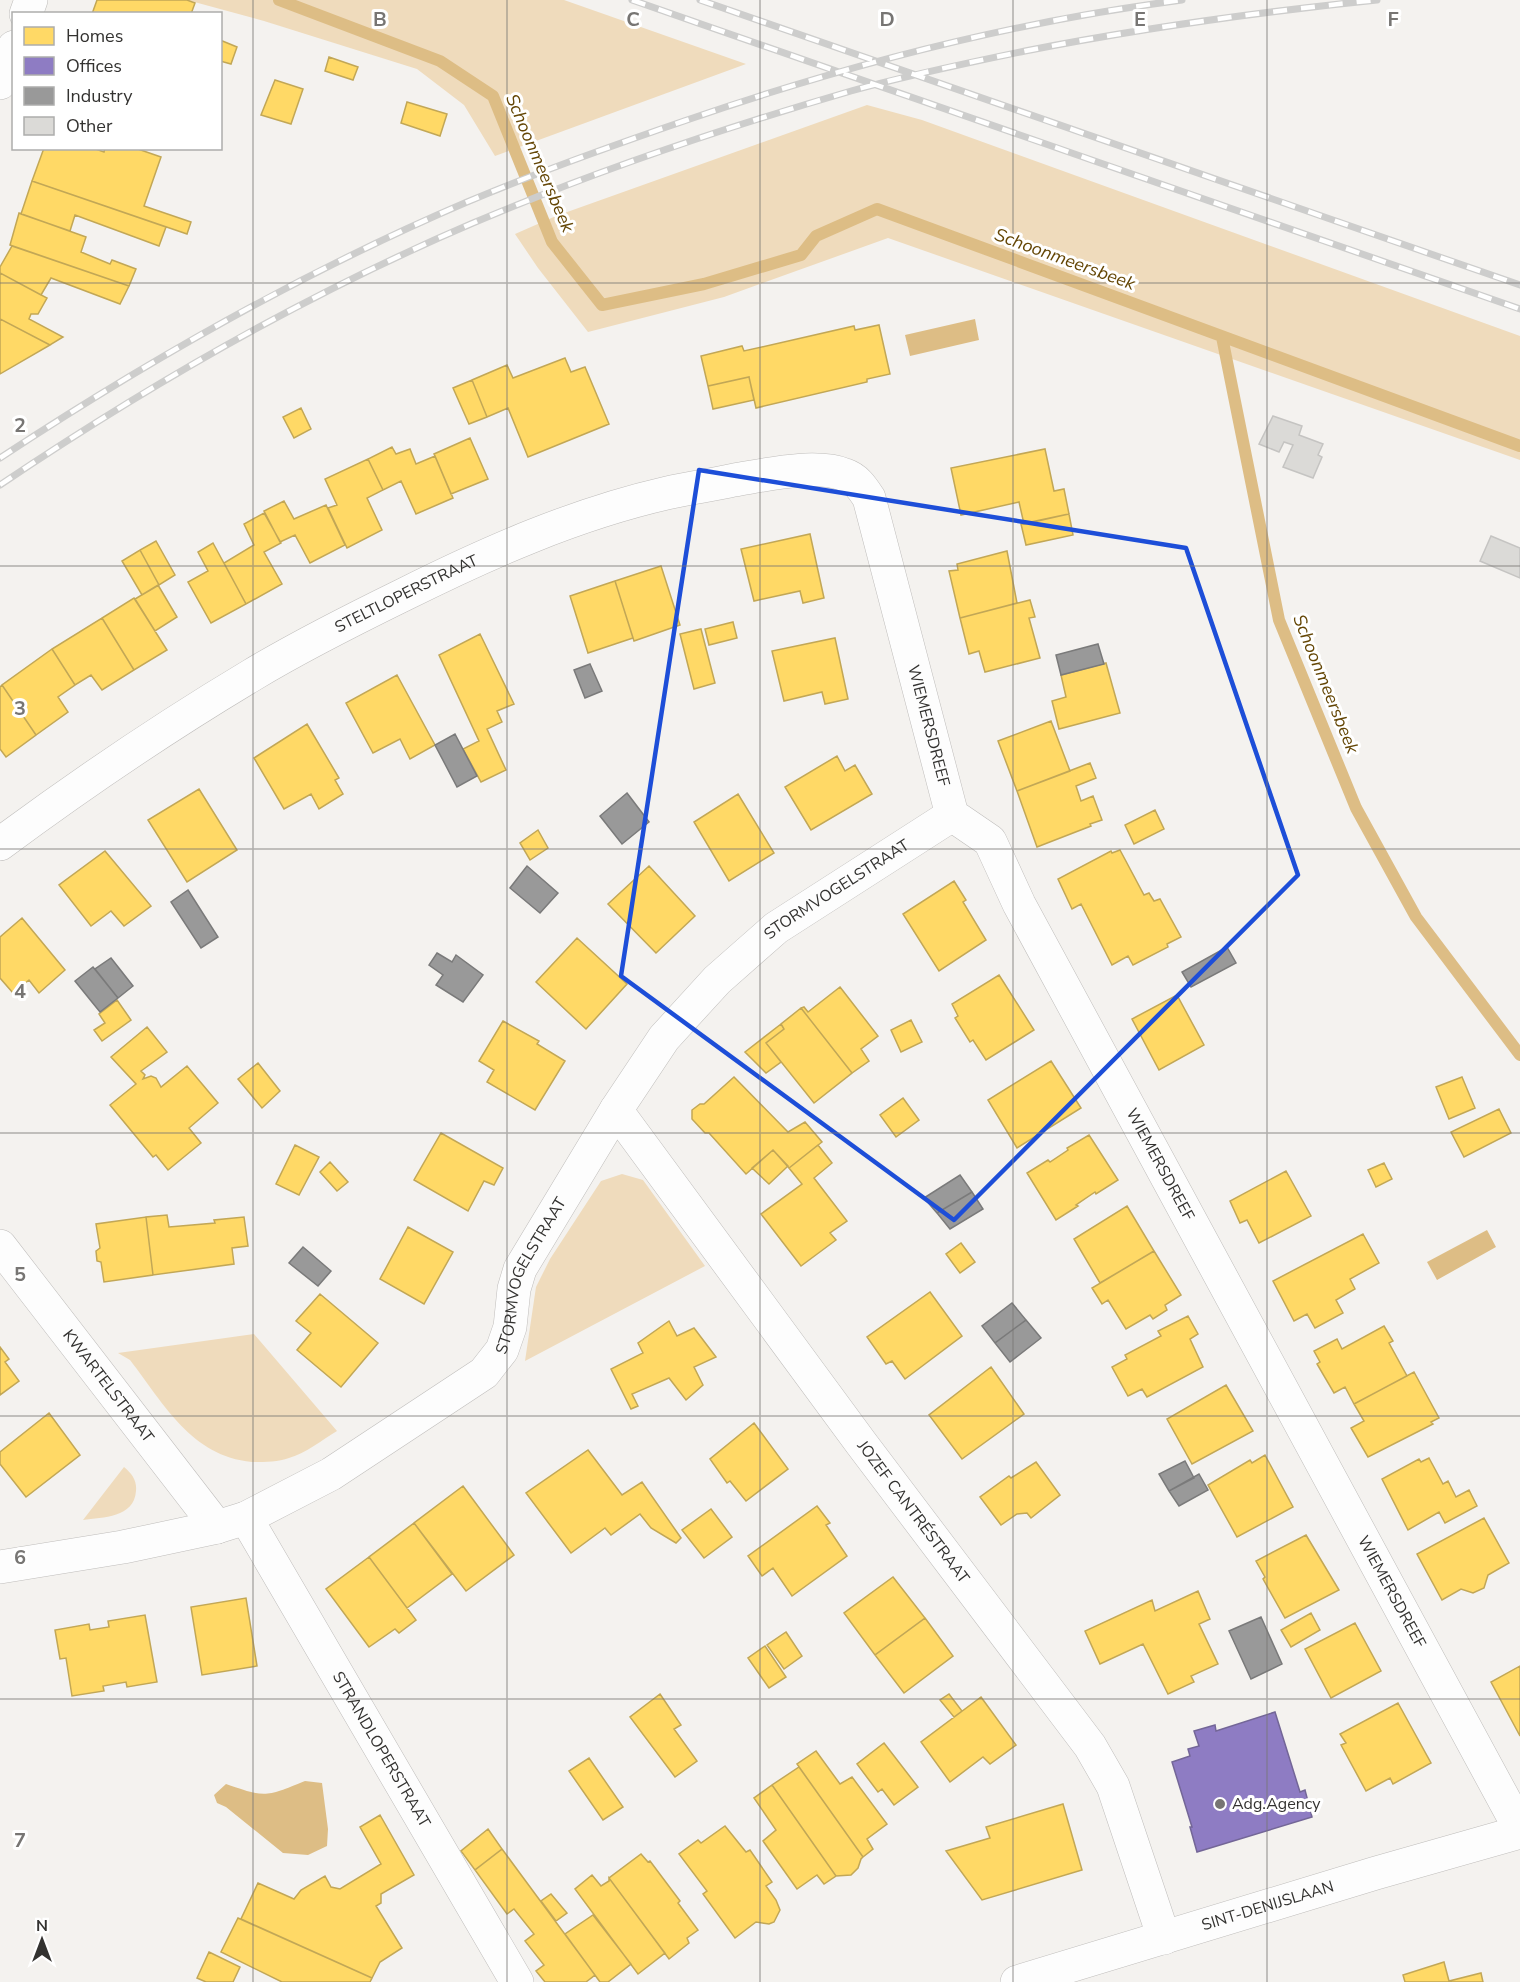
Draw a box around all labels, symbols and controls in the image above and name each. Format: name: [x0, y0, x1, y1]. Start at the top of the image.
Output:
text: B: [373, 6, 387, 33]
text: C: [626, 6, 640, 33]
text: D: [879, 6, 895, 33]
text: E: [1134, 6, 1146, 33]
text: F: [1387, 6, 1399, 33]
legend: [12, 12, 222, 150]
text: Homes: [66, 24, 123, 48]
text: Offices: [66, 54, 122, 78]
text: Industry: [66, 84, 133, 108]
water label: Schoonmeersbeek: [500, 90, 580, 237]
text: Other: [66, 114, 113, 138]
water label: Schoonmeersbeek: [991, 222, 1140, 296]
text: 2: [14, 412, 26, 439]
street label: STELTLOPERSTRAAT: [331, 549, 482, 638]
water label: Schoonmeersbeek: [1287, 611, 1365, 758]
street label: WIEMERSDREEF: [902, 663, 955, 789]
text: 3: [14, 695, 26, 722]
street label: STORMVOGELSTRAAT: [759, 834, 914, 945]
text: 4: [14, 978, 26, 1005]
street label: WIEMERSDREEF: [1121, 1104, 1200, 1225]
street label: STORMVOGELSTRAAT: [490, 1193, 572, 1357]
text: 5: [14, 1261, 26, 1288]
street label: KWARTELSTRAAT: [57, 1325, 159, 1448]
street label: JOZEF CANTRÉSTRAAT: [851, 1435, 975, 1588]
street label: WIEMERSDREEF: [1352, 1532, 1431, 1652]
text: 6: [14, 1544, 26, 1571]
street label: STRANDLOPERSTRAAT: [327, 1667, 436, 1832]
place label: Adg.Agency: [1232, 1793, 1321, 1815]
marker: Adg.Agency: [1213, 1797, 1227, 1811]
text: 7: [14, 1827, 26, 1854]
street label: SINT-DENIJSLAAN: [1199, 1875, 1337, 1936]
north arrow: [12, 1910, 72, 1970]
text: N: [36, 1915, 48, 1937]

